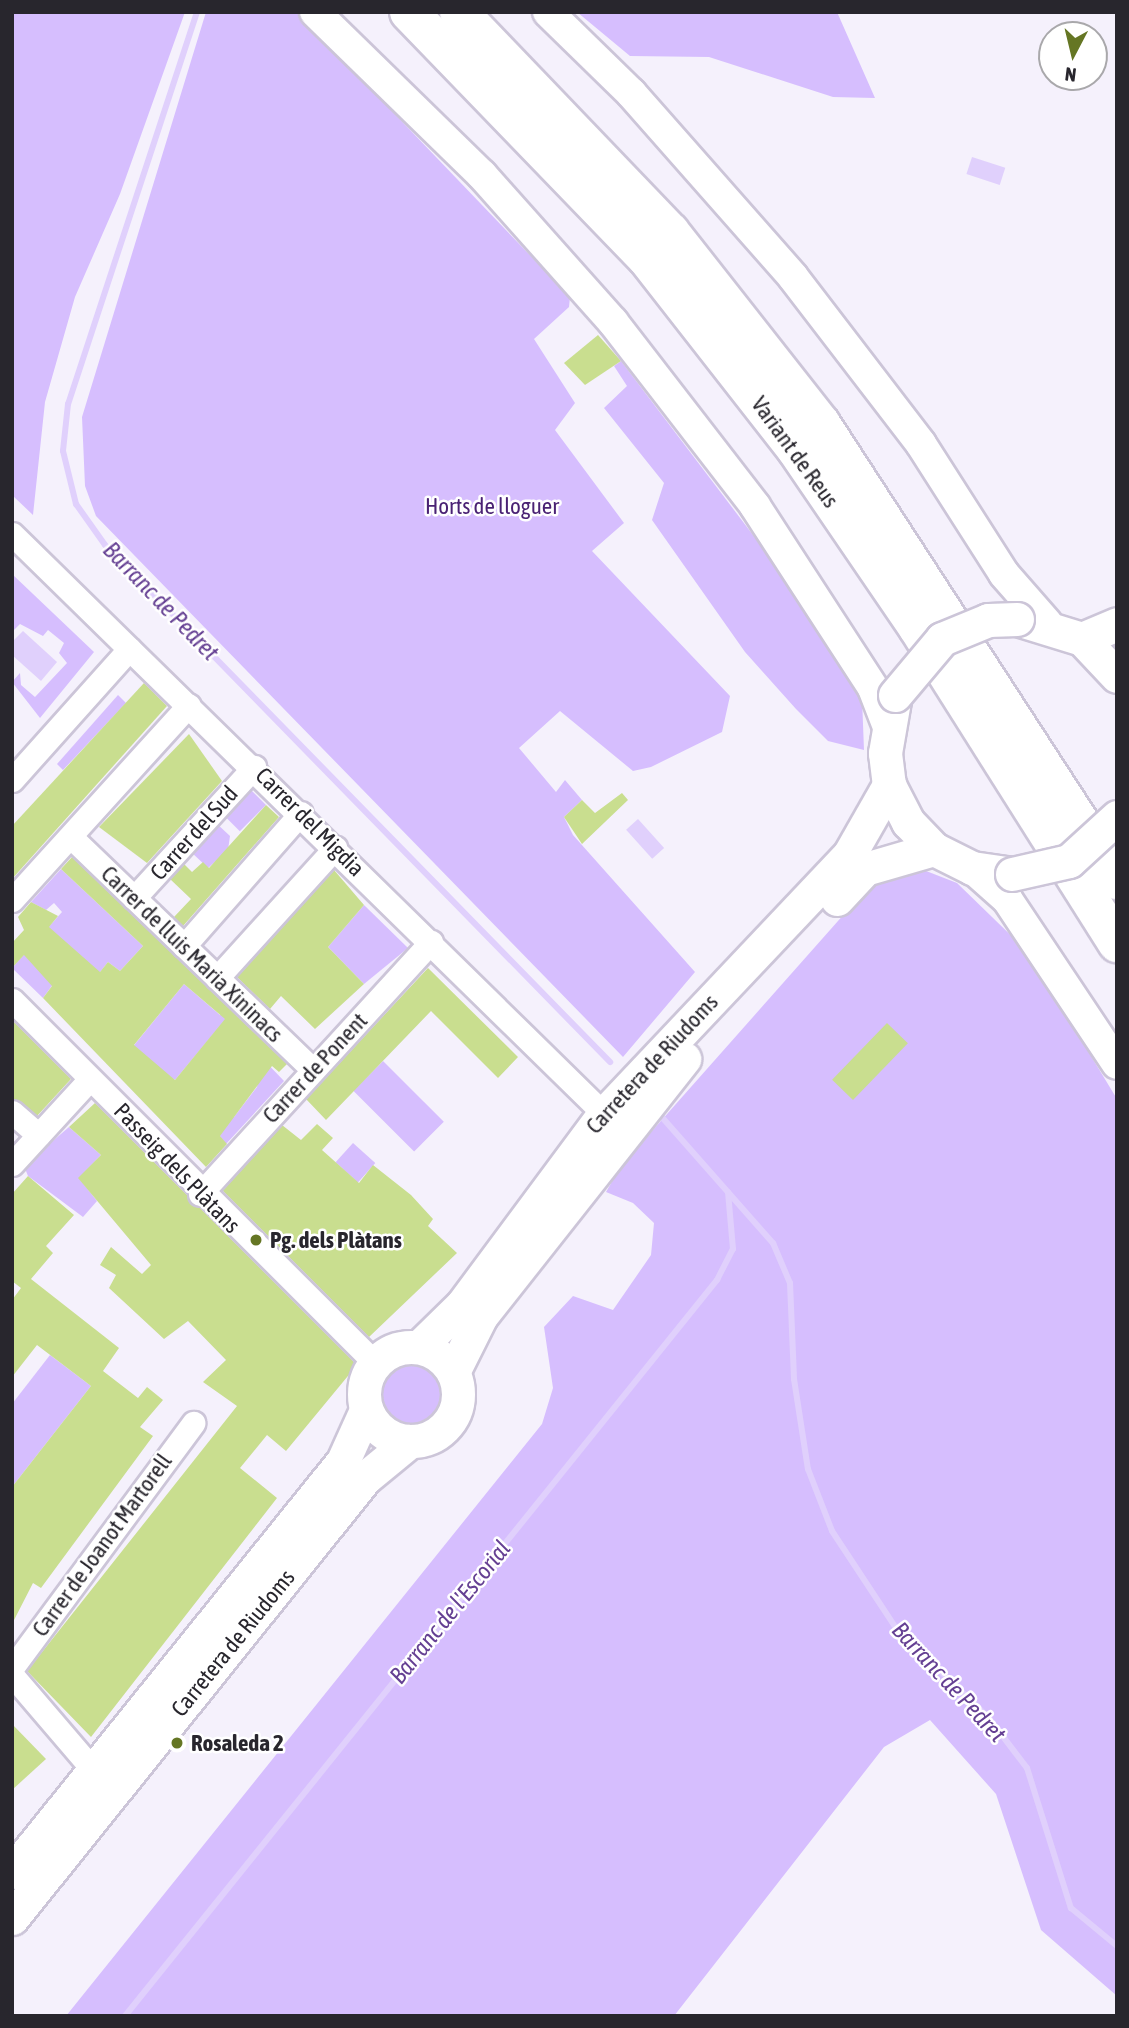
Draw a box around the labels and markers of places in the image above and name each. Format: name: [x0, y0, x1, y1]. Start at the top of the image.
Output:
place label: Pg. dels Plàtans: [270, 1226, 402, 1254]
marker: Pg. dels Plàtans: [248, 1232, 264, 1248]
place label: Rosaleda 2: [191, 1729, 284, 1757]
marker: Rosaleda 2: [169, 1735, 185, 1751]

